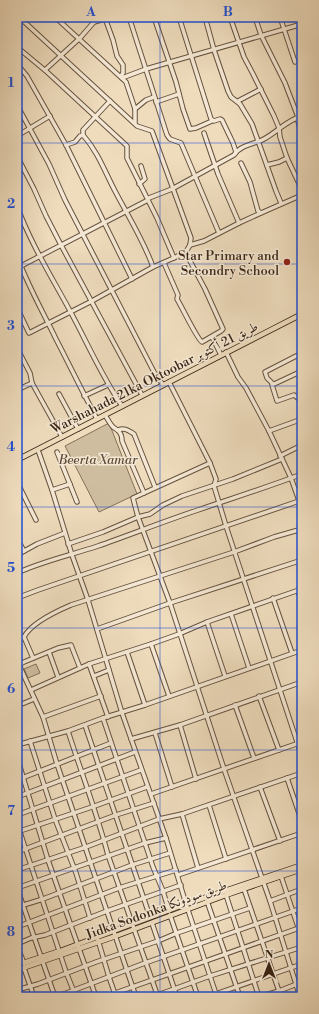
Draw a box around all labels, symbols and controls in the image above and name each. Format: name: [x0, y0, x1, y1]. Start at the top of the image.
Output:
text: A: [85, 4, 96, 20]
text: B: [223, 4, 233, 20]
text: 1: [8, 75, 15, 91]
text: 2: [7, 196, 15, 212]
place label: Star Primary and Secondry School: [178, 248, 280, 279]
marker: Star Primary and Secondry School: [282, 257, 292, 267]
street label: Warshahada 21ka Oktoobar طريق 21 أكتوبر: [47, 317, 261, 438]
text: 3: [7, 318, 15, 334]
text: 4: [7, 439, 16, 455]
park label: Beerta Xamar: [58, 452, 138, 468]
text: 5: [7, 560, 15, 576]
text: 6: [7, 681, 15, 697]
text: 7: [7, 803, 15, 819]
street label: Jidka Sodonka طريق سودونكا: [83, 877, 229, 943]
text: 8: [7, 924, 15, 940]
north arrow: [249, 944, 289, 984]
text: N: [265, 948, 274, 962]

